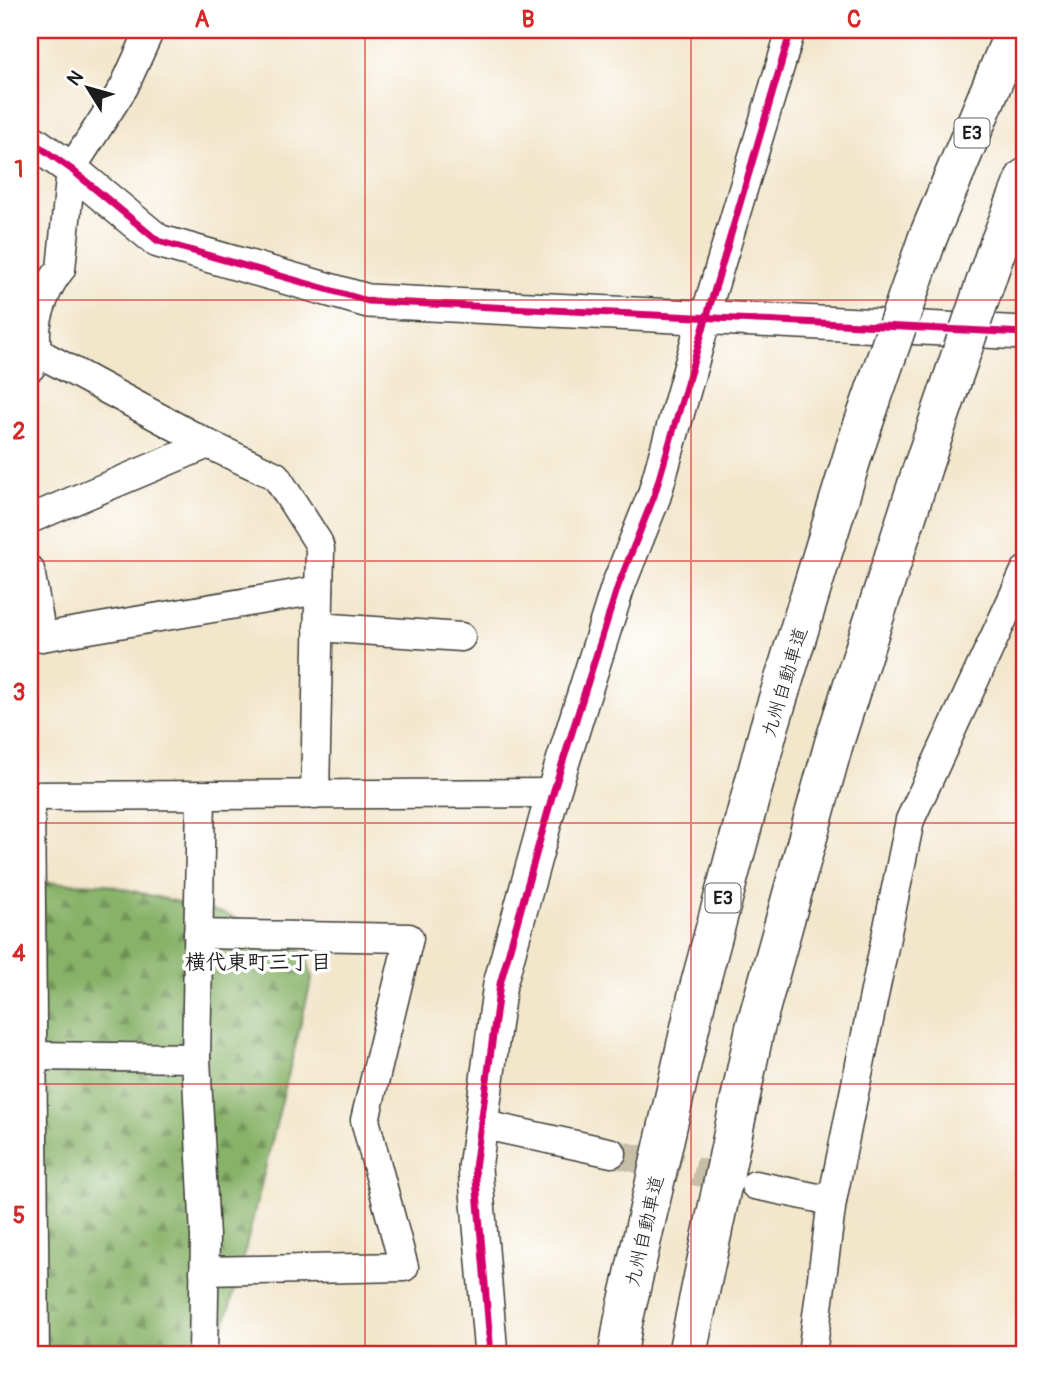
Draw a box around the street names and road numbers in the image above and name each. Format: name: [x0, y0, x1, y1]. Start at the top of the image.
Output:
road number: E3: [954, 118, 990, 148]
street label: 九州自動車道: [757, 624, 813, 740]
road number: E3: [706, 884, 740, 912]
street label: 九州自動車道: [620, 1173, 669, 1289]

